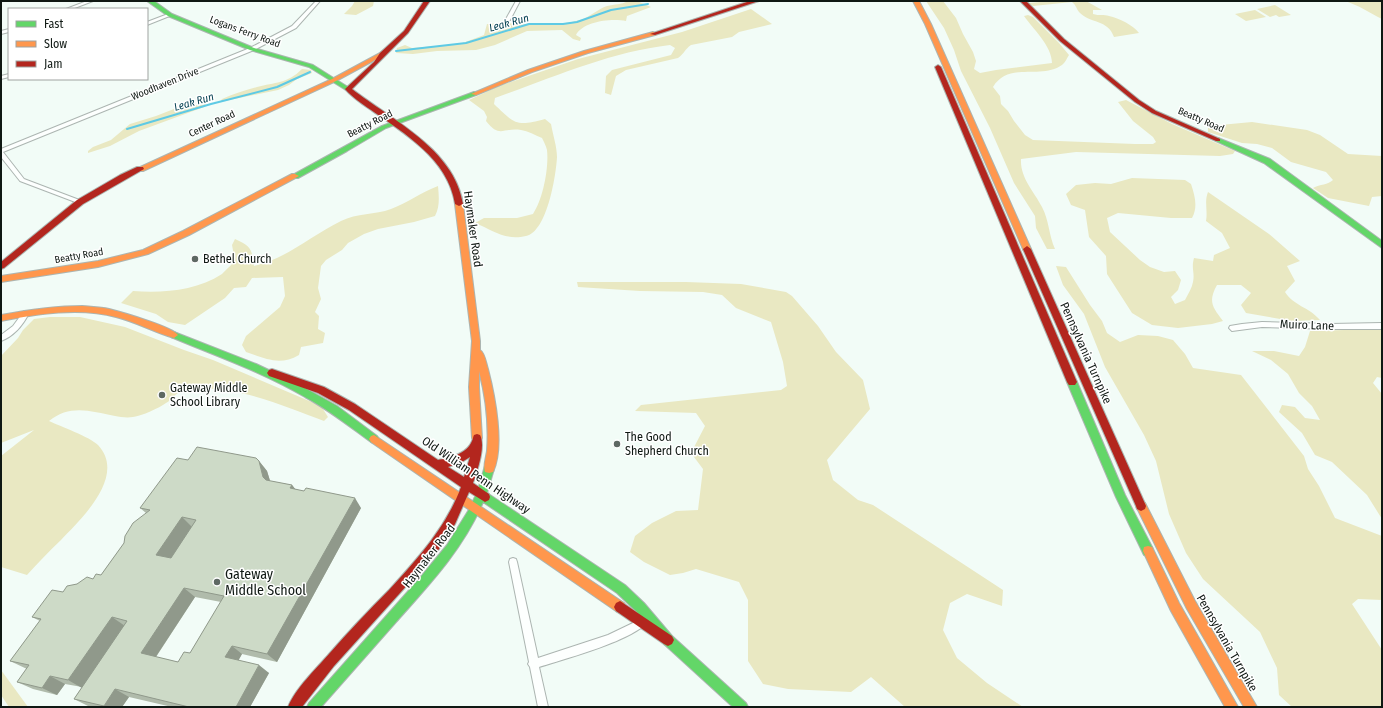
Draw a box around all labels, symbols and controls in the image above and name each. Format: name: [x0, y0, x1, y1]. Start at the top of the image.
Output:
legend: [8, 8, 148, 80]
water label: Leak Run: [488, 11, 531, 35]
street label: Logans Ferry Road: [208, 14, 282, 50]
text: Fast: [44, 17, 63, 31]
text: Slow: [44, 37, 67, 51]
text: Jam: [44, 57, 62, 71]
street label: Woodhaven Drive: [130, 65, 200, 103]
water label: Leak Run: [173, 90, 216, 114]
street label: Beatty Road: [1176, 105, 1226, 135]
street label: Beatty Road: [345, 107, 395, 141]
street label: Center Road: [187, 108, 237, 140]
street label: Haymaker Road: [461, 190, 485, 268]
street label: Beatty Road: [54, 246, 104, 266]
place label: Bethel Church: [203, 252, 272, 266]
marker: Bethel Church: [190, 254, 200, 264]
street label: Pennsylvania Turnpike: [1057, 300, 1115, 406]
street label: Muiro Lane: [1280, 317, 1334, 333]
place label: Gateway Middle School Library: [170, 381, 248, 409]
marker: Gateway Middle School Library: [157, 390, 167, 400]
place label: The Good Shepherd Church: [625, 430, 709, 458]
street label: Old William Penn Highway: [419, 434, 533, 517]
marker: The Good Shepherd Church: [612, 439, 622, 449]
street label: Haymaker Road: [400, 521, 458, 591]
place label: Gateway Middle School: [225, 566, 306, 599]
marker: Gateway Middle School: [212, 577, 222, 587]
street label: Pennsylvania Turnpike: [1194, 592, 1261, 694]

